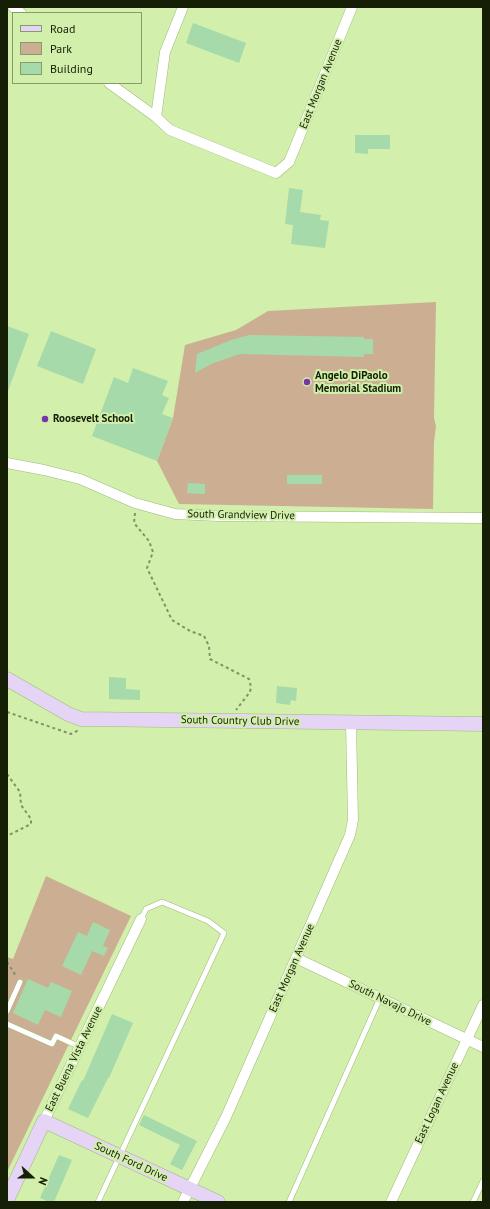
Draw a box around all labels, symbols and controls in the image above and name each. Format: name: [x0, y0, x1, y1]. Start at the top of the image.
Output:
legend: [12, 12, 142, 84]
text: Road: [50, 21, 75, 36]
street label: East Morgan Avenue: [297, 37, 345, 131]
text: Park: [50, 41, 72, 56]
text: Building: [50, 61, 93, 76]
place label: Angelo DiPaolo Memorial Stadium: [315, 369, 401, 395]
marker: Angelo DiPaolo Memorial Stadium: [302, 377, 312, 387]
place label: Roosevelt School: [53, 412, 133, 426]
marker: Roosevelt School: [40, 414, 50, 424]
street label: South Grandview Drive: [187, 507, 295, 523]
street label: South Country Club Drive: [181, 713, 299, 729]
street label: East Morgan Avenue: [267, 922, 317, 1014]
street label: South Navajo Drive: [346, 977, 434, 1029]
street label: East Buena Vista Avenue: [43, 1004, 105, 1114]
street label: East Logan Avenue: [412, 1060, 462, 1146]
street label: South Ford Drive: [92, 1139, 170, 1185]
north arrow: [12, 1157, 52, 1197]
text: N: [35, 1175, 51, 1187]

